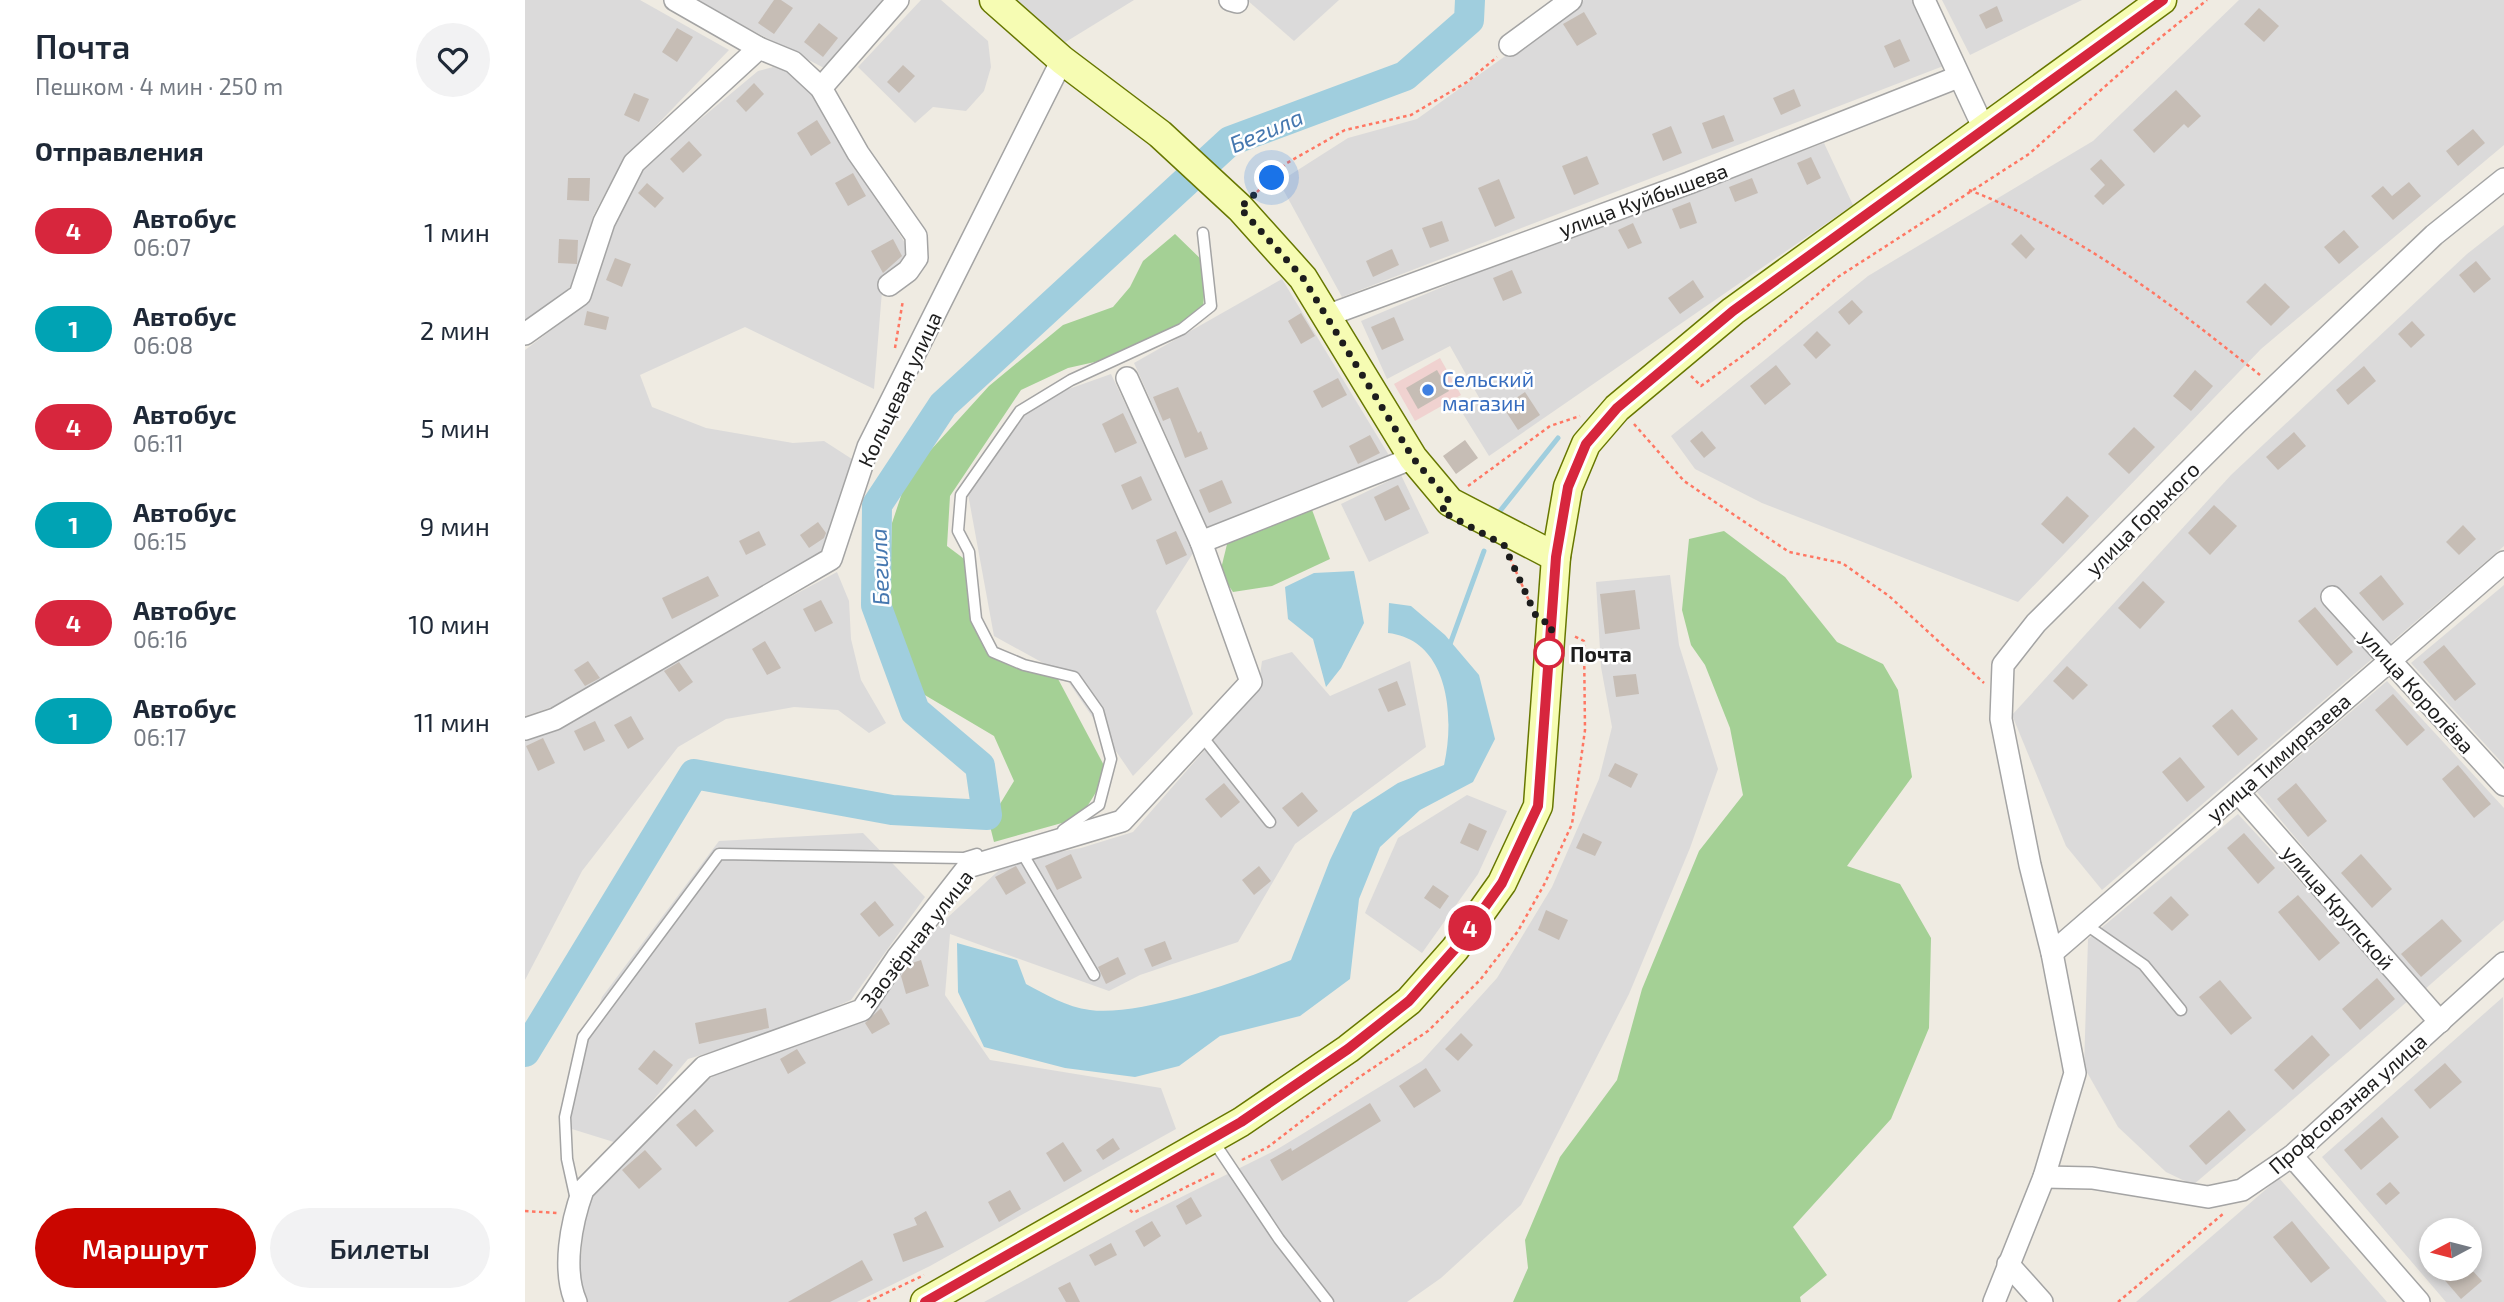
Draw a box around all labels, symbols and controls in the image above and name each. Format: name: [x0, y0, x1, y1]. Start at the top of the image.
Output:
button: heart: [416, 23, 490, 97]
text: Почта: [35, 26, 130, 66]
text: Пешком · 4 мин · 250 m: [35, 72, 283, 100]
water label: Бегила: [1225, 102, 1307, 158]
text: Отправления: [35, 135, 204, 166]
street label: улица Куйбышева: [1555, 157, 1731, 242]
your location: [1254, 160, 1289, 195]
text: Автобус: [133, 202, 236, 233]
text: 4: [66, 216, 81, 245]
text: 1 мин: [424, 216, 490, 247]
text: 06:07: [133, 233, 191, 261]
text: Автобус: [133, 300, 236, 331]
street label: Кольцевая улица: [852, 307, 947, 471]
text: 1: [68, 314, 79, 343]
text: 2 мин: [420, 314, 490, 345]
text: 06:08: [133, 331, 193, 359]
place label: Сельский магазин: [1442, 366, 1534, 415]
marker: Сельский магазин: [1420, 382, 1436, 398]
text: Автобус: [133, 398, 236, 429]
text: 4: [66, 412, 81, 441]
text: 5 мин: [420, 412, 490, 443]
text: 06:11: [133, 429, 184, 457]
street label: улица Горького: [2080, 456, 2205, 581]
text: Автобус: [133, 496, 236, 527]
text: 1: [68, 510, 79, 539]
text: 9 мин: [419, 510, 490, 541]
text: 06:15: [133, 527, 187, 555]
water label: Бегила: [864, 528, 894, 606]
text: Автобус: [133, 594, 236, 625]
text: 4: [66, 608, 81, 637]
text: 10 мин: [408, 608, 490, 639]
street label: улица Королёва: [2355, 624, 2480, 759]
text: 06:16: [133, 625, 188, 653]
marker: Почта: [1534, 638, 1564, 668]
place label: Почта: [1570, 641, 1632, 666]
street label: улица Тимирязева: [2201, 688, 2356, 827]
text: Автобус: [133, 692, 236, 723]
text: 1: [68, 706, 79, 735]
text: 11 мин: [414, 706, 490, 737]
text: 06:17: [133, 723, 186, 751]
street label: улица Крупской: [2277, 839, 2400, 975]
street label: Заозёрная улица: [855, 864, 978, 1012]
line badge: 4: [1447, 905, 1493, 951]
text: 4: [1462, 913, 1478, 942]
street label: Профсоюзная улица: [2263, 1028, 2432, 1179]
button: Маршрут: [35, 1208, 256, 1288]
button: Билеты: [270, 1208, 490, 1288]
north arrow: [2419, 1218, 2481, 1281]
map controls: [2419, 1218, 2482, 1281]

